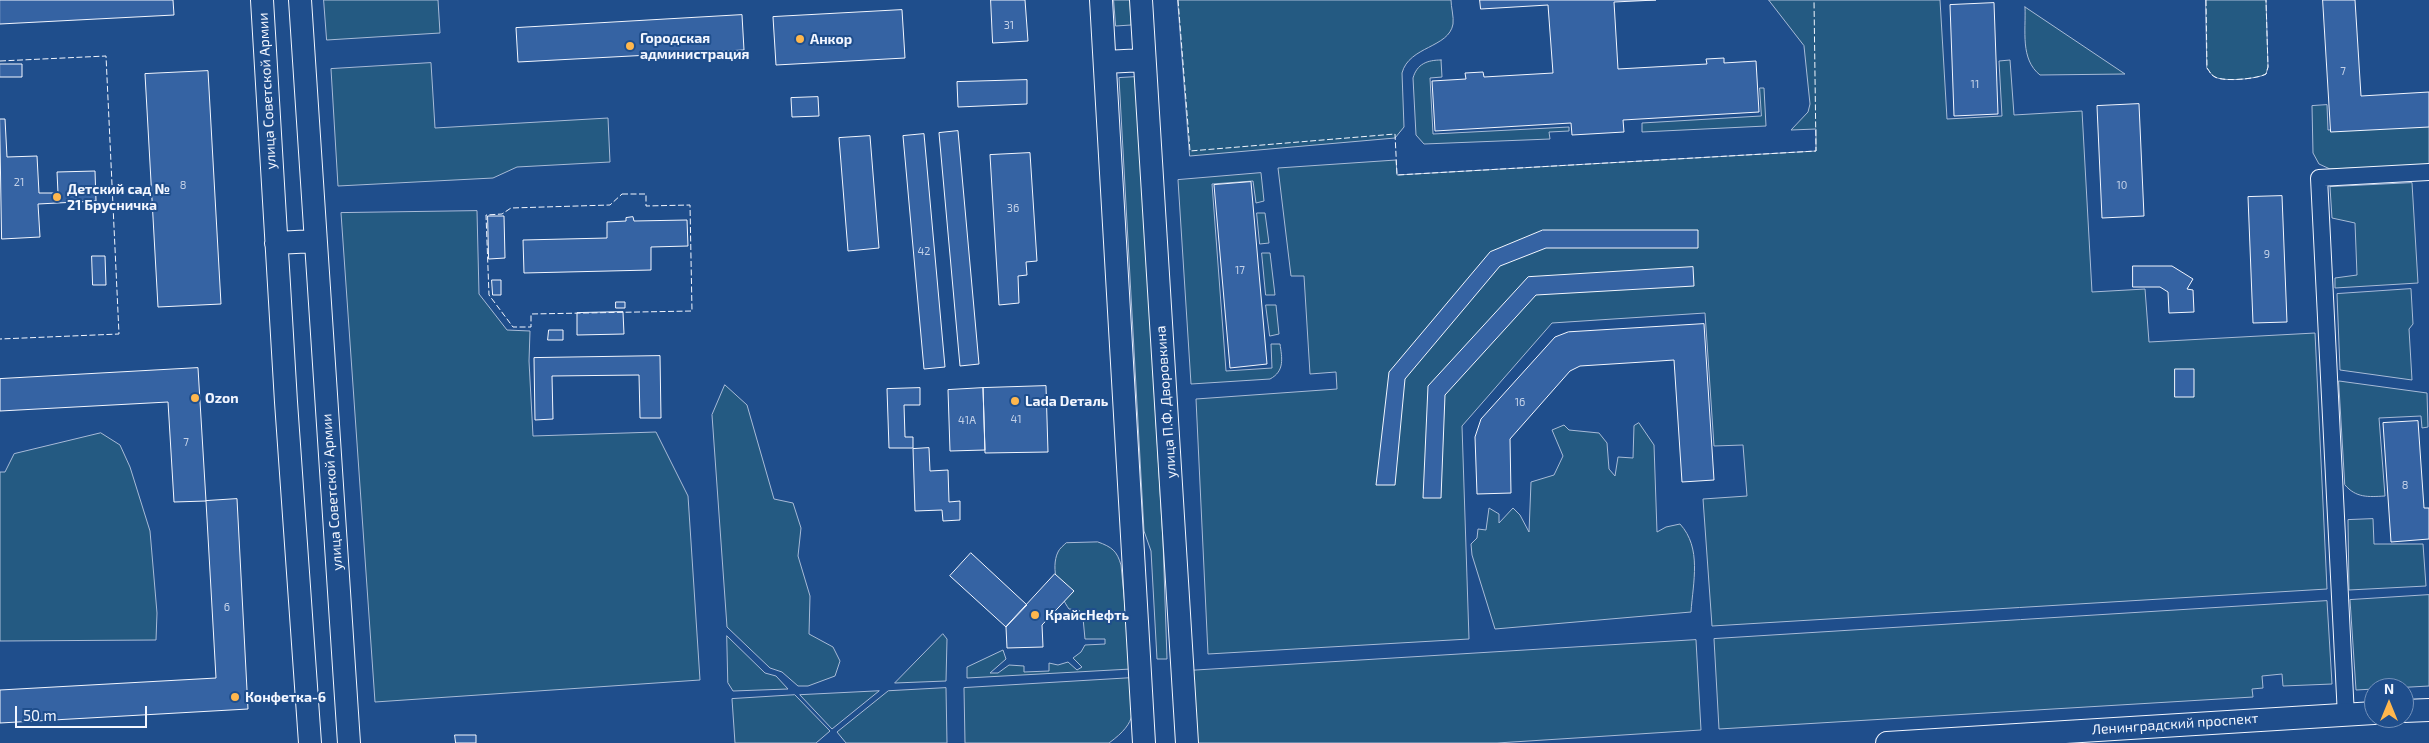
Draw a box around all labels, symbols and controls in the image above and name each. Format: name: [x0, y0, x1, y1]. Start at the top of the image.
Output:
street label: улица Советской Армии: [254, 12, 280, 170]
house number: 31: [1004, 18, 1014, 32]
place label: Городская администрация: [640, 30, 749, 62]
place label: Анкор: [810, 31, 852, 47]
marker: Анкор: [794, 33, 806, 45]
marker: Городская администрация: [624, 40, 636, 52]
house number: 7: [2340, 64, 2346, 78]
house number: 11: [1971, 77, 1979, 91]
house number: 21: [14, 175, 24, 189]
house number: 8: [180, 178, 186, 192]
house number: 10: [2116, 178, 2128, 192]
place label: Детский сад № 21 Брусничка: [67, 181, 170, 213]
marker: Детский сад № 21 Брусничка: [51, 191, 63, 203]
house number: 36: [1007, 201, 1019, 215]
house number: 42: [918, 244, 930, 258]
house number: 9: [2264, 247, 2270, 261]
house number: 17: [1235, 263, 1245, 277]
street label: улица П.Ф. Дворовкина: [1152, 325, 1180, 479]
place label: Ozon: [205, 390, 239, 406]
marker: Ozon: [189, 392, 201, 404]
place label: Lada Dеталь: [1025, 393, 1108, 409]
marker: Lada Dеталь: [1009, 395, 1021, 407]
house number: 16: [1515, 395, 1525, 409]
house number: 41: [1010, 412, 1022, 426]
street label: улица Советской Армии: [318, 413, 346, 571]
house number: 41А: [958, 413, 976, 427]
house number: 7: [183, 435, 189, 449]
house number: 8: [2402, 478, 2408, 492]
house number: 6: [224, 600, 230, 614]
place label: КрайсНефть: [1045, 607, 1129, 623]
marker: КрайсНефть: [1029, 609, 1041, 621]
north arrow: [2364, 678, 2414, 728]
text: N: [2384, 680, 2394, 697]
place label: Конфетка-6: [245, 689, 326, 705]
marker: Конфетка-6: [229, 691, 241, 703]
scale bar: [18, 696, 150, 728]
text: 50 m: [23, 706, 57, 724]
street label: Ленинградский проспект: [2091, 710, 2259, 738]

